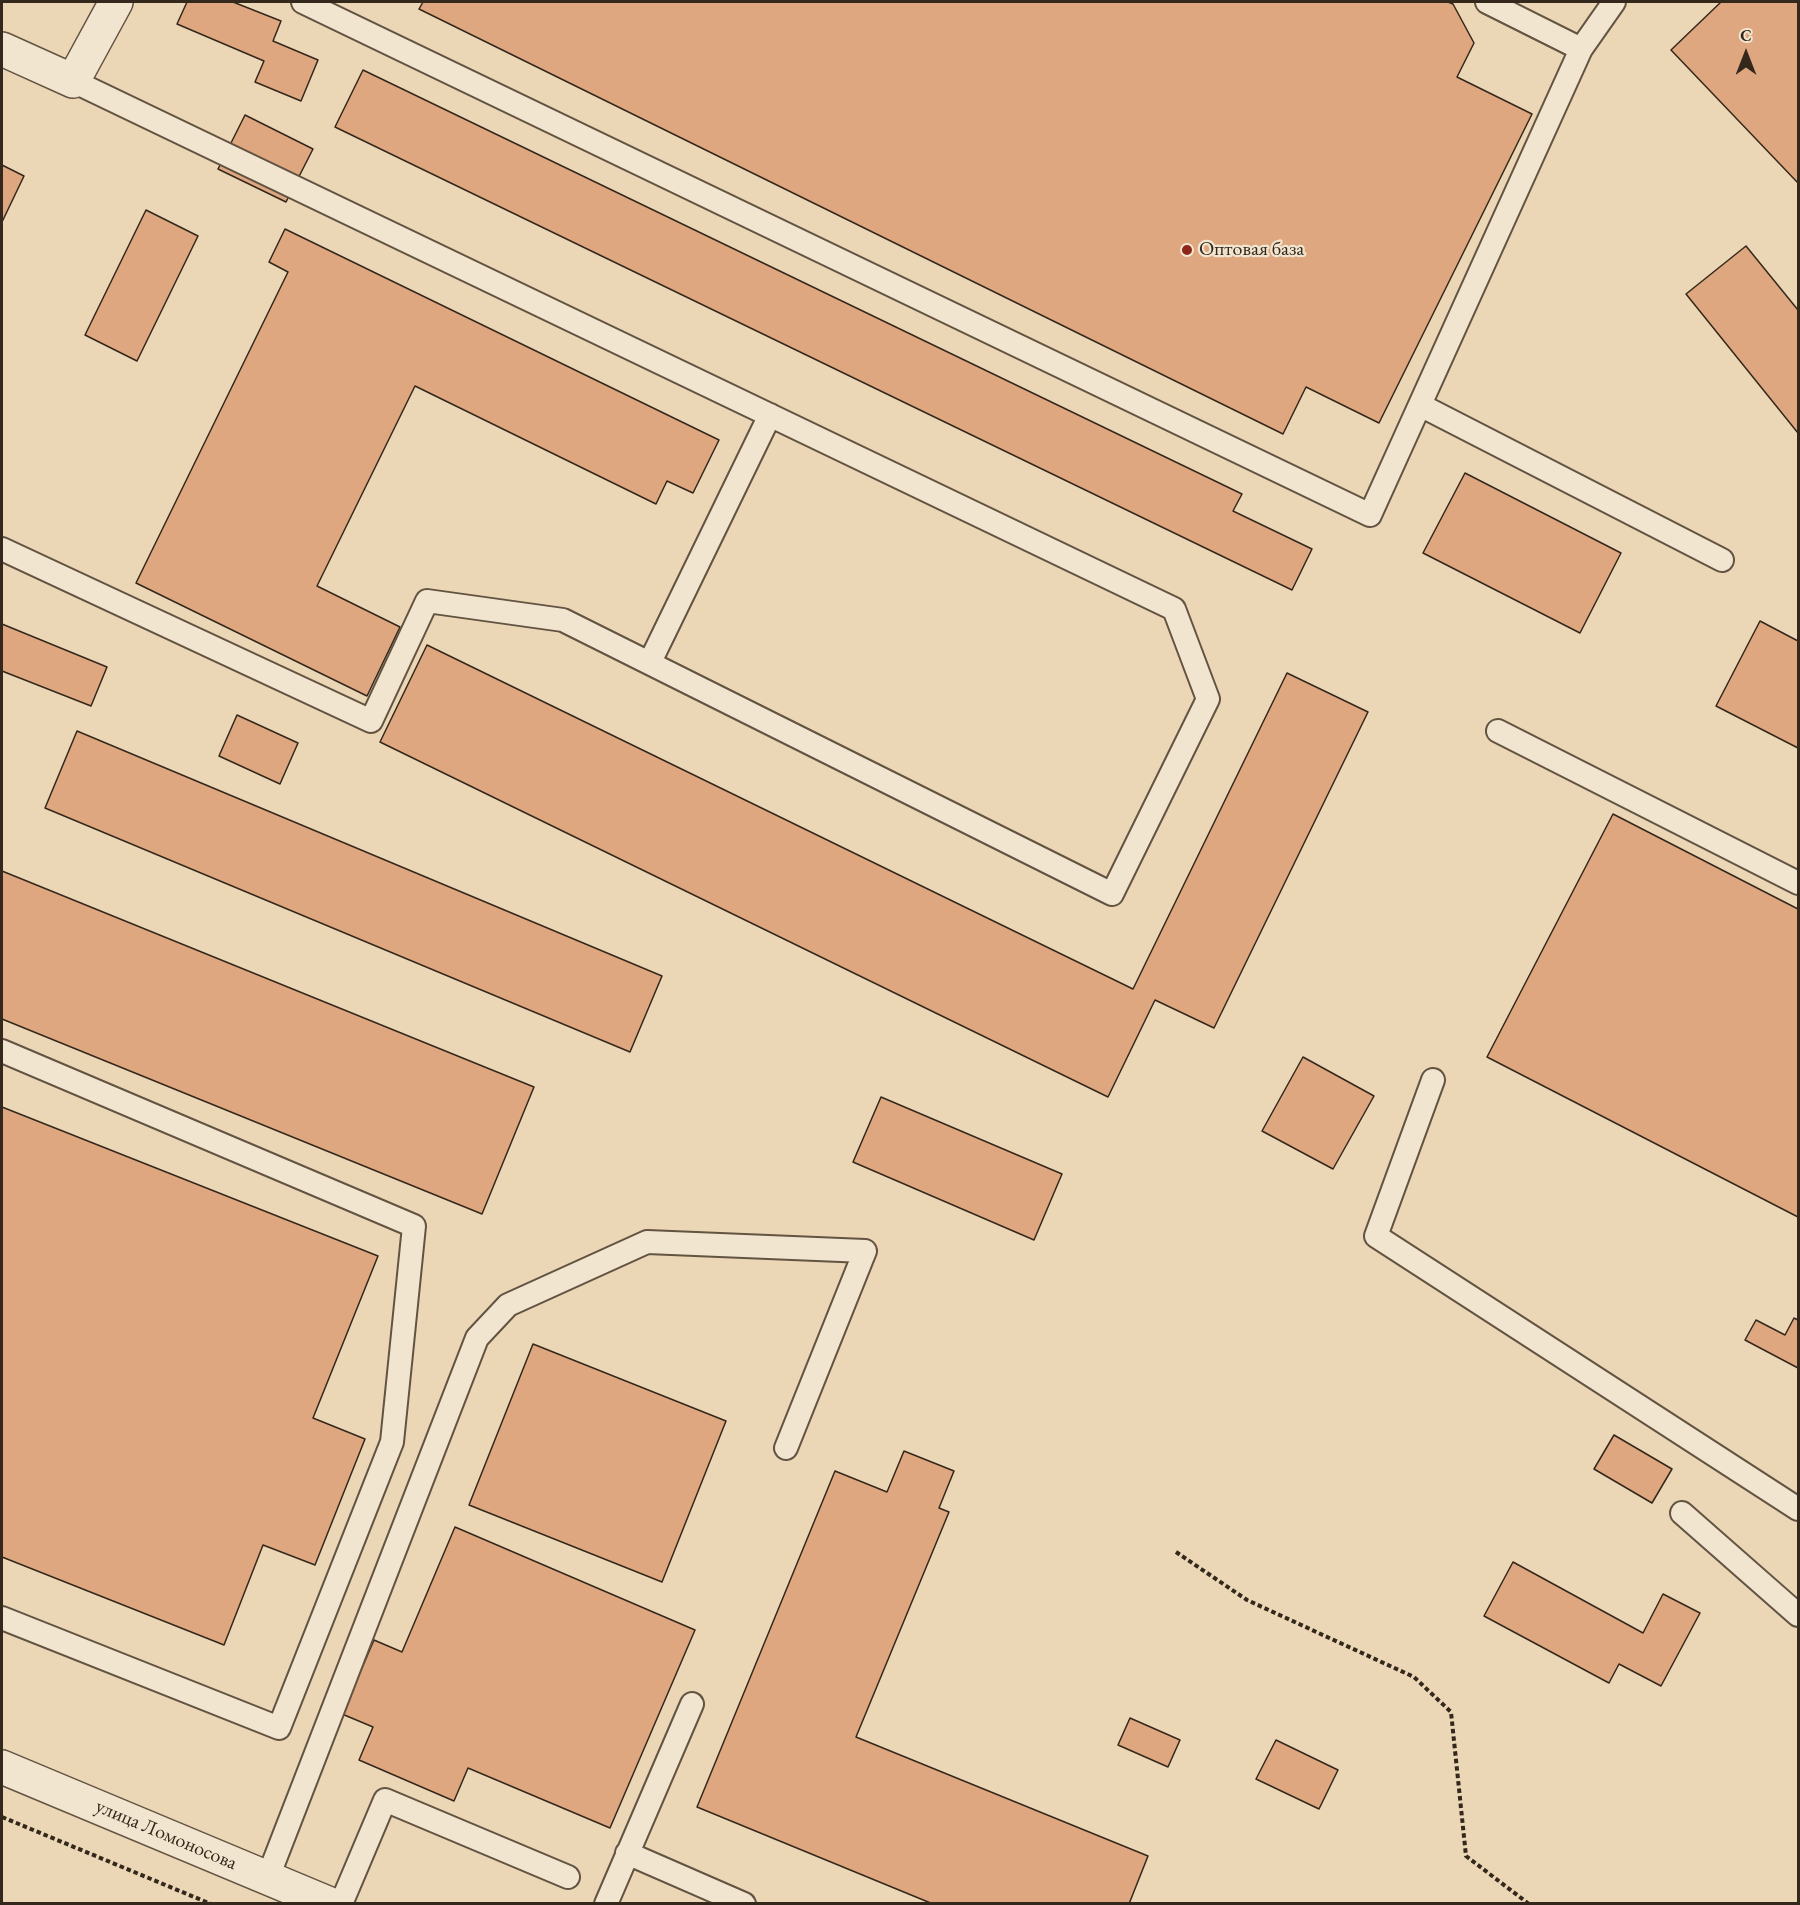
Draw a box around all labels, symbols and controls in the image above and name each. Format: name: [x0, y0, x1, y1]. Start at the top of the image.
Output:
north arrow: [1716, 24, 1776, 84]
text: С: [1740, 25, 1752, 46]
place label: Оптовая база: [1199, 238, 1304, 262]
marker: Оптовая база: [1180, 243, 1194, 257]
street label: улица Ломоносова: [92, 1794, 240, 1876]

